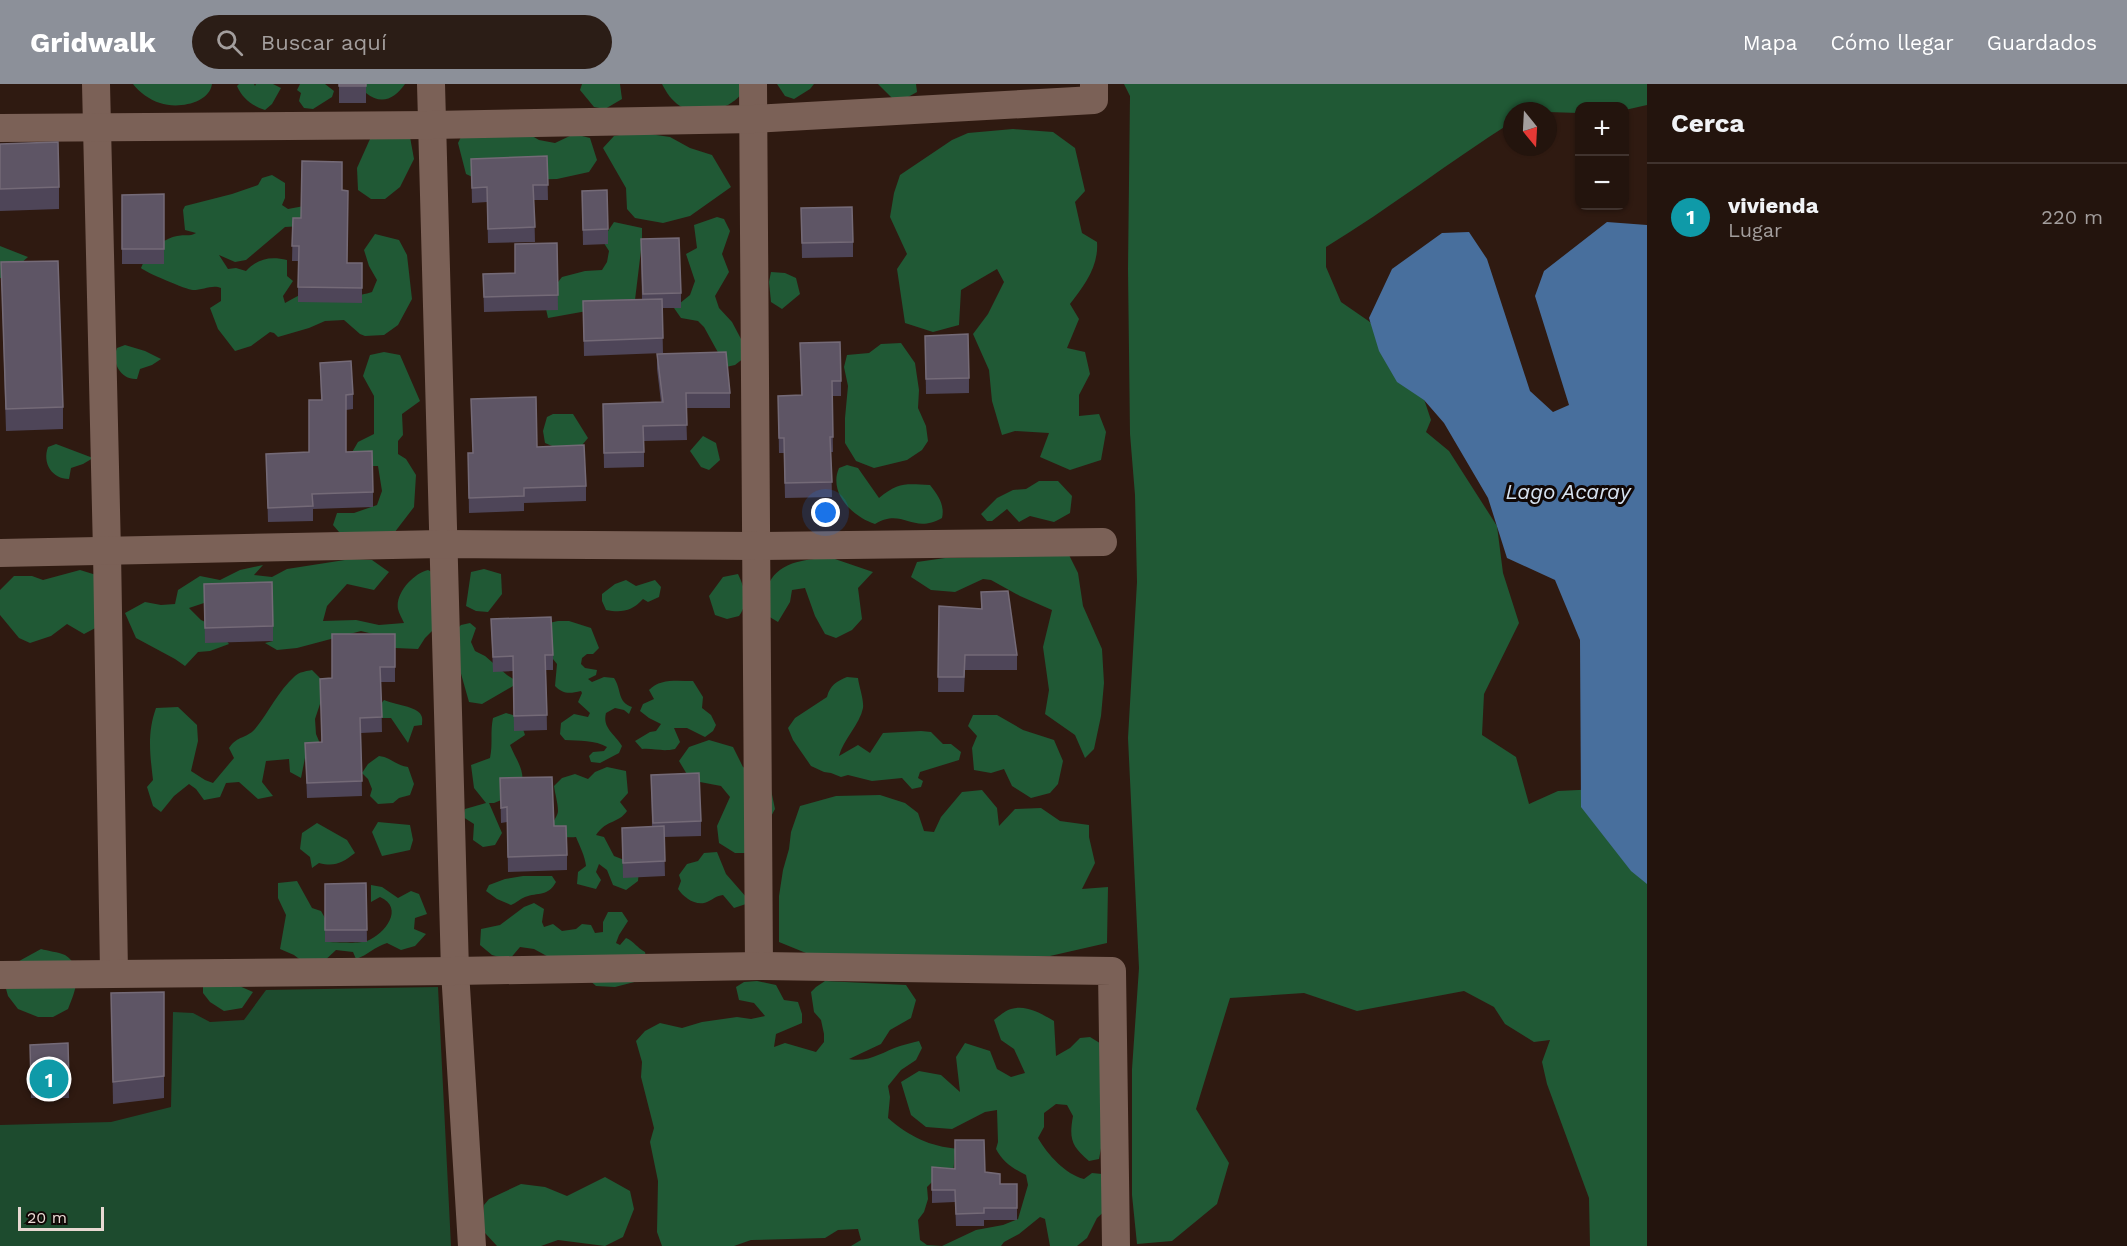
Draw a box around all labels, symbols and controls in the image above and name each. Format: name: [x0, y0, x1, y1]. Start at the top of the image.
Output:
search box: [192, 15, 612, 69]
text: Gridwalk: [30, 26, 156, 59]
icon: search: [213, 26, 246, 59]
text: Buscar aquí: [261, 30, 387, 55]
text: Mapa: [1743, 30, 1797, 55]
text: Cómo llegar: [1830, 30, 1954, 55]
text: Guardados: [1987, 30, 2097, 55]
north arrow: [1503, 102, 1557, 156]
map controls: [1575, 102, 1629, 210]
button: +: [1575, 102, 1629, 156]
text: Cerca: [1671, 108, 1745, 138]
button: −: [1575, 156, 1629, 210]
text: vivienda: [1728, 193, 1818, 218]
text: 1: [1686, 205, 1695, 229]
text: 220 m: [2041, 205, 2103, 229]
text: Lugar: [1728, 218, 1782, 242]
water label: Lago Acaray: [1505, 479, 1632, 504]
your location: [811, 498, 840, 527]
pin: 1: [29, 1056, 68, 1102]
scale bar: [18, 1204, 104, 1232]
text: 20 m: [27, 1208, 67, 1227]

